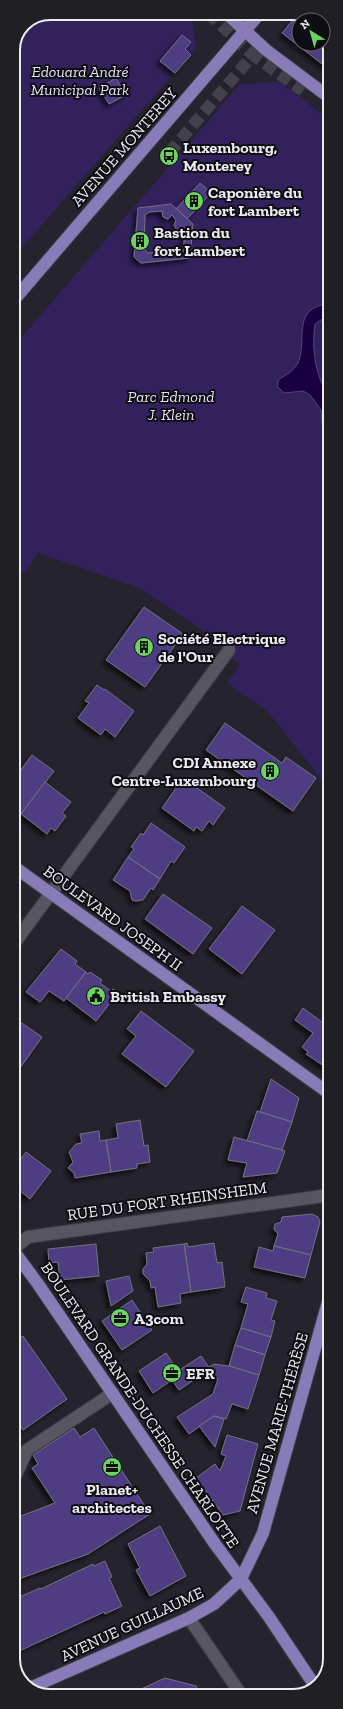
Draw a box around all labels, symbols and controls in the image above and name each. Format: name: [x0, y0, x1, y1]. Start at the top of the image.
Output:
north arrow: [291, 12, 331, 52]
text: N: [298, 16, 313, 32]
park label: Edouard André Municipal Park: [31, 62, 129, 99]
street label: AVENUE MONTEREY: [67, 84, 181, 210]
place label: Luxembourg, Monterey: [183, 138, 278, 175]
bus stop icon: Luxembourg, Monterey: [158, 145, 180, 167]
place label: Caponière du fort Lambert: [208, 183, 303, 220]
building icon: Caponière du fort Lambert: [183, 190, 205, 212]
place label: Bastion du fort Lambert: [154, 223, 246, 260]
building icon: Bastion du fort Lambert: [129, 230, 151, 252]
park label: Parc Edmond J. Klein: [128, 387, 214, 424]
place label: Société Electrique de l'Our: [158, 629, 286, 666]
building icon: Société Electrique de l'Our: [133, 636, 155, 658]
place label: CDI Annexe Centre-Luxembourg: [111, 753, 256, 790]
building icon: CDI Annexe Centre-Luxembourg: [259, 760, 281, 782]
street label: BOULEVARD JOSEPH II: [40, 861, 186, 975]
public building icon: British Embassy: [85, 985, 107, 1007]
place label: British Embassy: [110, 987, 227, 1006]
street label: RUE DU FORT RHEINSHEIM: [66, 1178, 268, 1224]
street label: BOULEVARD GRANDE-DUCHESSE CHARLOTTE: [37, 1259, 243, 1551]
office icon: A3com: [109, 1307, 131, 1329]
place label: A3com: [134, 1309, 183, 1328]
street label: AVENUE MARIE-THÉRÈSE: [242, 1330, 312, 1516]
office icon: EFR: [161, 1362, 183, 1384]
place label: EFR: [186, 1364, 216, 1383]
office icon: Planet+ architectes: [101, 1456, 123, 1478]
place label: Planet+ architectes: [72, 1480, 152, 1517]
street label: AVENUE GUILLAUME: [58, 1583, 206, 1665]

